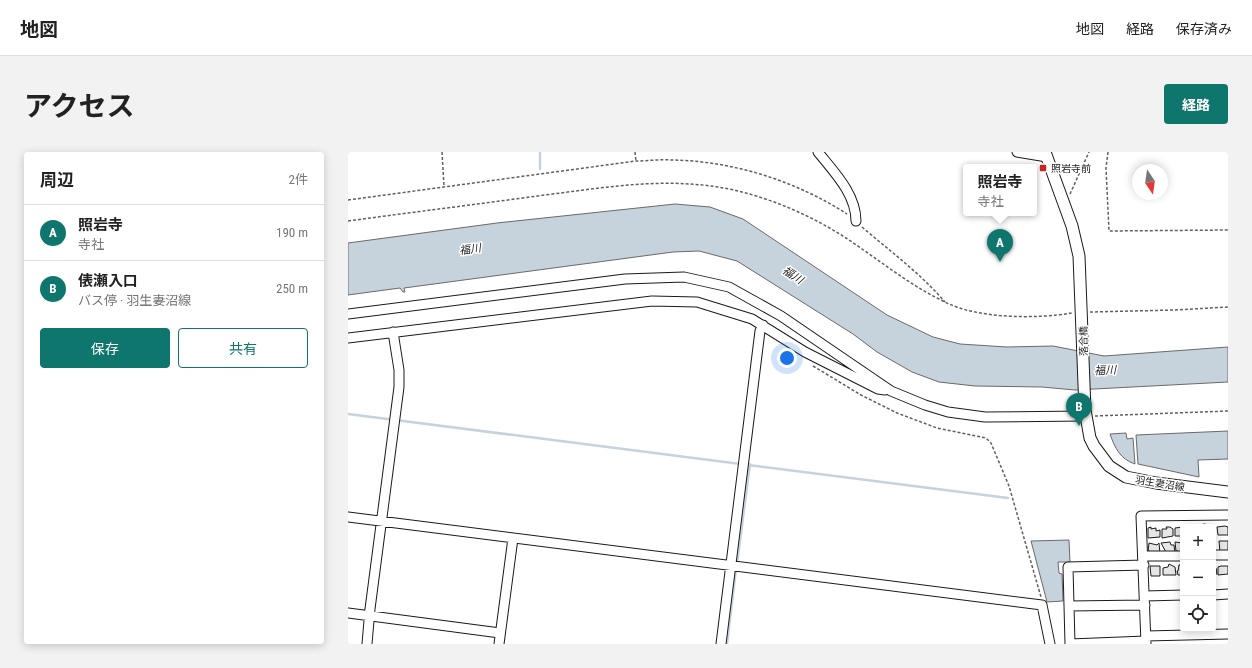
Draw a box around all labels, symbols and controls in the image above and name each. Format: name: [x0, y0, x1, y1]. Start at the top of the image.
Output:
text: 地図: [20, 18, 58, 41]
text: 地図: [1076, 21, 1104, 37]
text: 経路: [1126, 21, 1154, 37]
text: 保存済み: [1176, 21, 1232, 37]
button: 経路: [1164, 84, 1228, 124]
text: アクセス: [24, 90, 135, 123]
marker: 照岩寺前: [1038, 163, 1048, 173]
place label: 照岩寺前: [1051, 163, 1091, 174]
popup: [963, 164, 1037, 216]
north arrow: [1132, 164, 1168, 200]
text: 周辺: [40, 170, 74, 190]
text: 2件: [289, 172, 308, 187]
text: 照岩寺: [977, 173, 1023, 191]
text: 寺社: [977, 194, 1004, 209]
text: 照岩寺: [78, 216, 123, 234]
text: A: [49, 225, 57, 240]
text: 190 m: [276, 225, 308, 240]
pin: A: [987, 229, 1013, 262]
text: 寺社: [78, 237, 104, 252]
water label: 福川: [458, 241, 483, 257]
water label: 福川: [780, 264, 806, 287]
text: 俵瀬入口: [78, 272, 138, 290]
text: B: [49, 281, 57, 296]
text: 250 m: [276, 281, 308, 296]
text: バス停 · 羽生妻沼線: [78, 293, 191, 308]
street label: 落合橋: [1078, 326, 1089, 356]
button: 保存: [40, 328, 170, 368]
button: 共有: [178, 328, 308, 368]
your location: [777, 348, 797, 368]
water label: 福川: [1094, 364, 1117, 377]
pin: B: [1066, 393, 1092, 426]
street label: 羽生妻沼線: [1134, 474, 1185, 493]
map controls: [1180, 524, 1216, 632]
button: +: [1180, 524, 1216, 560]
button: −: [1180, 560, 1216, 596]
button: locate: [1180, 596, 1216, 632]

